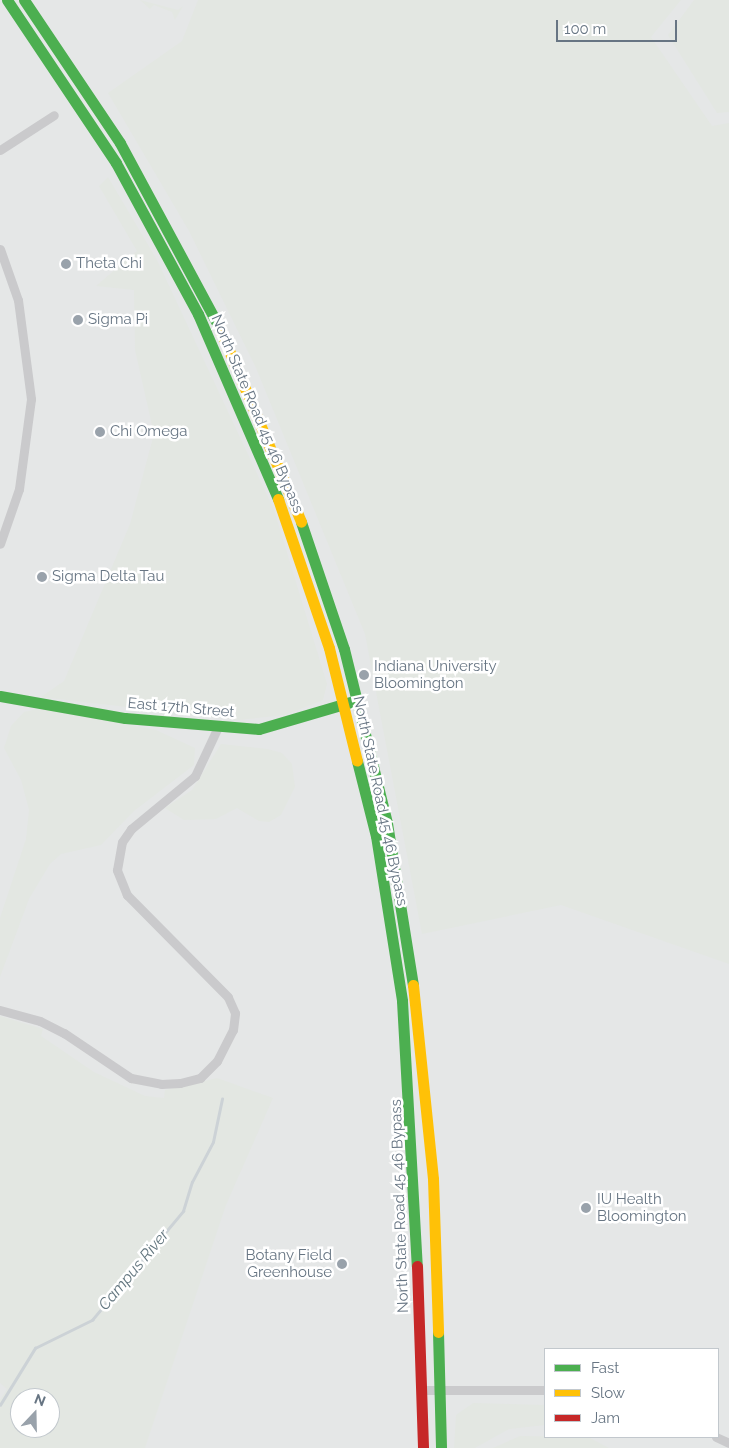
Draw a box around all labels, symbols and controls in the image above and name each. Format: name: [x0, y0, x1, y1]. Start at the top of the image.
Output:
scale bar: [559, 10, 680, 42]
text: 100 m: [564, 20, 606, 38]
place label: Theta Chi: [76, 255, 142, 273]
marker: Theta Chi: [60, 258, 72, 270]
place label: Sigma Pi: [88, 311, 148, 329]
street label: North State Road 45 46 Bypass: [207, 312, 307, 516]
marker: Sigma Pi: [72, 314, 84, 326]
place label: Chi Omega: [110, 423, 187, 441]
marker: Chi Omega: [94, 426, 106, 438]
place label: Sigma Delta Tau: [52, 568, 165, 586]
marker: Sigma Delta Tau: [36, 571, 48, 583]
place label: Indiana University Bloomington: [374, 657, 497, 692]
marker: Indiana University Bloomington: [358, 669, 370, 681]
street label: East 17th Street: [127, 694, 235, 722]
street label: North State Road 45 46 Bypass: [349, 695, 411, 907]
street label: North State Road 45 46 Bypass: [387, 1099, 413, 1313]
place label: IU Health Bloomington: [597, 1190, 687, 1225]
marker: IU Health Bloomington: [579, 1201, 593, 1215]
water label: Campus River: [95, 1226, 173, 1314]
place label: Botany Field Greenhouse: [245, 1246, 332, 1281]
marker: Botany Field Greenhouse: [336, 1258, 348, 1270]
legend: [544, 1348, 719, 1438]
text: Fast: [591, 1359, 619, 1377]
text: Slow: [591, 1384, 625, 1402]
north arrow: [10, 1388, 60, 1438]
text: N: [32, 1391, 48, 1409]
text: Jam: [591, 1409, 620, 1427]

